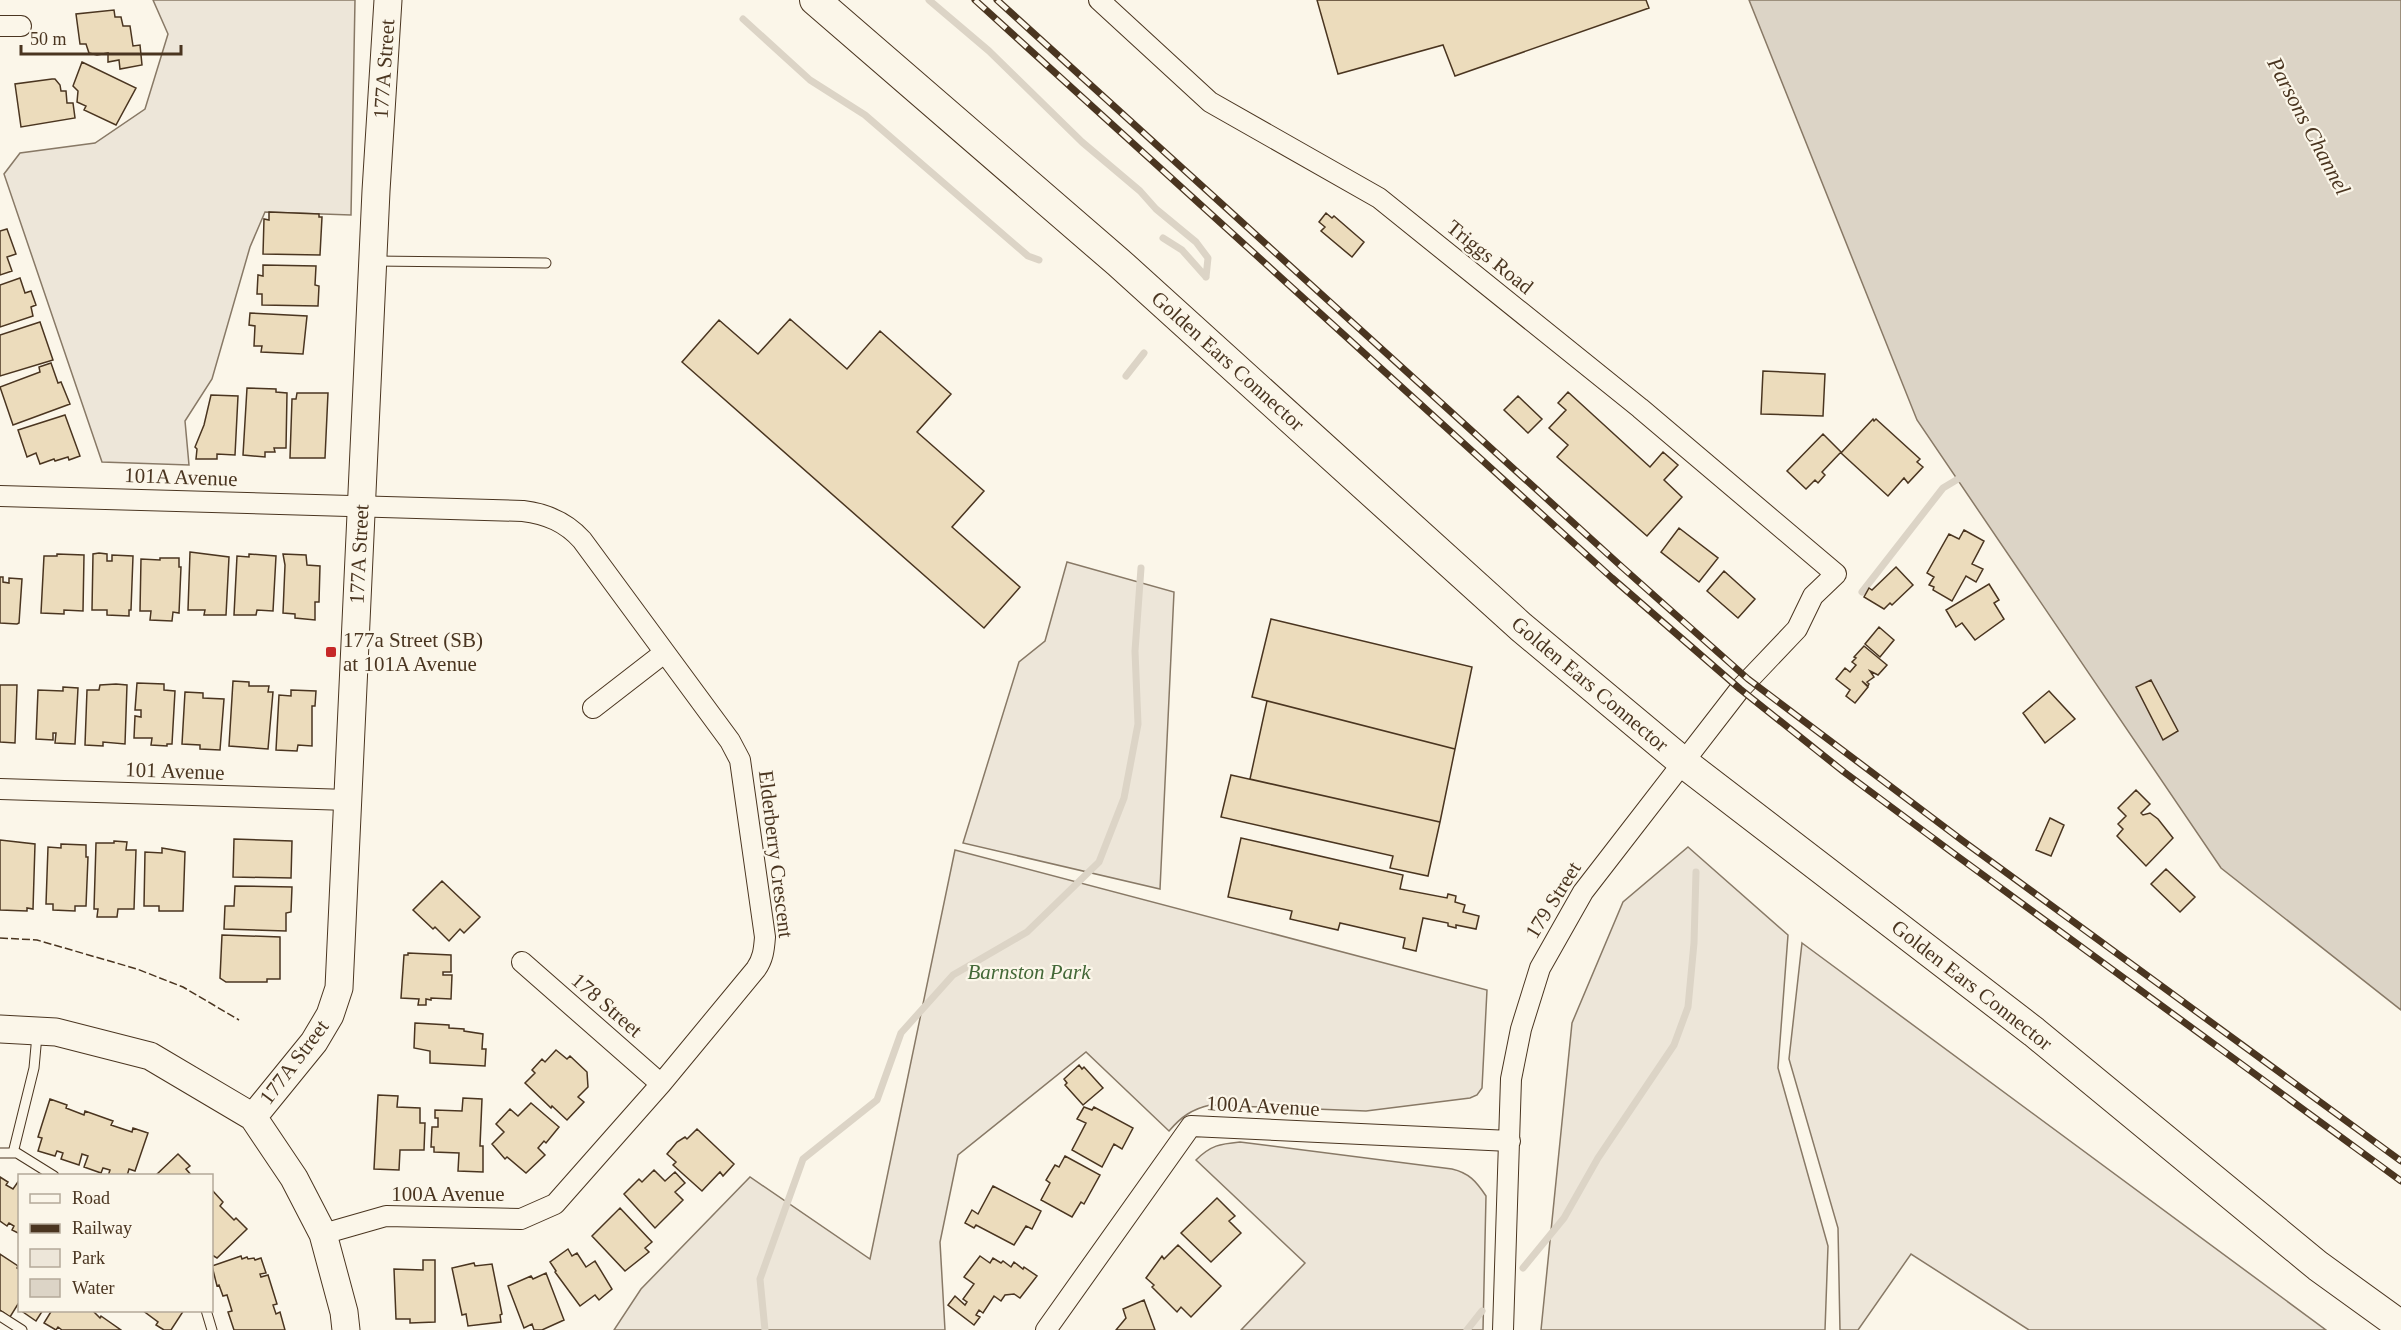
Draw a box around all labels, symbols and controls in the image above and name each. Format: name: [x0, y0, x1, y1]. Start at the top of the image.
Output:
scale bar: [21, 18, 182, 56]
street label: 177A Street: [369, 18, 399, 120]
text: 50 m: [30, 29, 67, 49]
water label: Parsons Channel: [2262, 52, 2356, 199]
street label: Triggs Road: [1442, 215, 1538, 299]
street label: Golden Ears Connector: [1147, 286, 1309, 436]
street label: 101A Avenue: [124, 463, 238, 491]
street label: 177A Street: [344, 503, 374, 604]
street label: Golden Ears Connector: [1507, 611, 1673, 757]
place label: 177a Street (SB) at 101A Avenue: [343, 628, 483, 676]
marker: 177a Street (SB) at 101A Avenue: [324, 645, 338, 659]
street label: 101 Avenue: [125, 757, 225, 785]
street label: Elderberry Crescent: [754, 769, 798, 939]
street label: 179 Street: [1520, 857, 1586, 943]
street label: Golden Ears Connector: [1887, 915, 2057, 1055]
park label: Barnston Park: [967, 960, 1091, 984]
street label: 178 Street: [567, 968, 647, 1042]
street label: 177A Street: [254, 1015, 334, 1109]
street label: 100A Avenue: [1206, 1091, 1320, 1121]
legend: [18, 1174, 213, 1312]
street label: 100A Avenue: [391, 1182, 505, 1206]
text: Road: [72, 1188, 110, 1208]
text: Railway: [72, 1218, 132, 1238]
text: Park: [72, 1248, 105, 1268]
text: Water: [72, 1278, 115, 1298]

